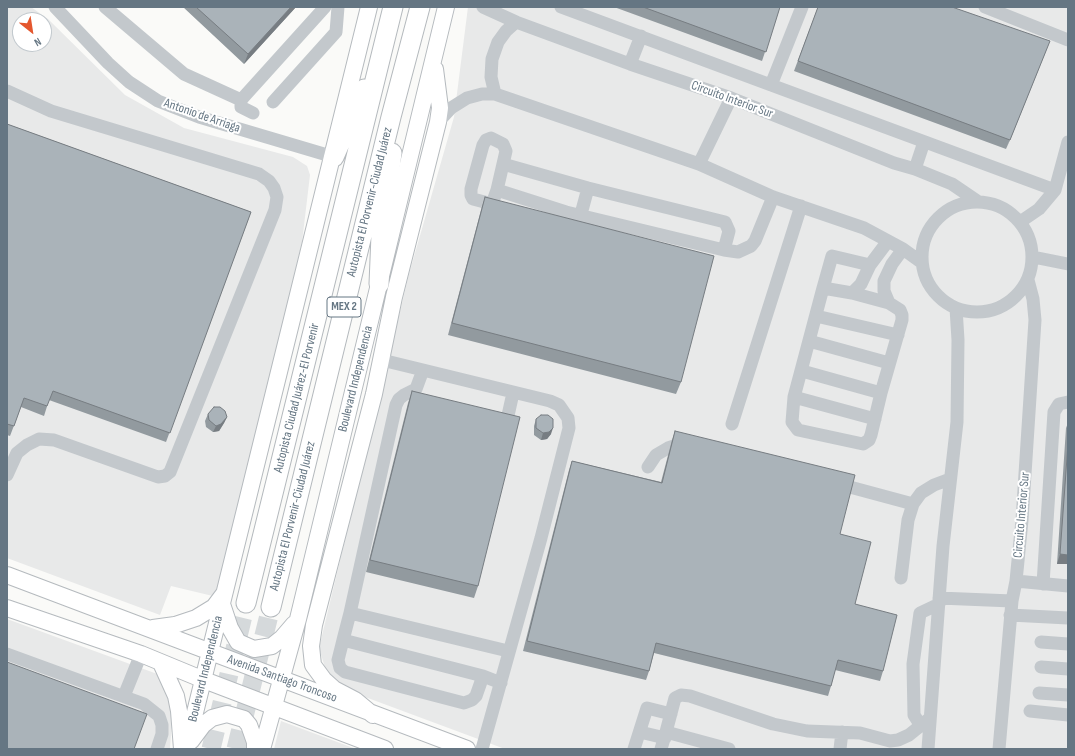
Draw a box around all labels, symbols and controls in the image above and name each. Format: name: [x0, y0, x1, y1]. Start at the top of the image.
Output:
north arrow: [12, 12, 52, 52]
text: N: [32, 35, 44, 49]
street label: Circuito Interior Sur: [689, 78, 775, 122]
street label: Antonio de Arriaga: [162, 96, 242, 136]
street label: Autopista El Porvenir-Ciudad Juárez: [344, 126, 396, 278]
road number: MEX 2: [327, 297, 361, 317]
street label: Autopista Ciudad Juárez-El Porvenir: [271, 322, 323, 474]
street label: Boulevard Independencia: [335, 324, 377, 434]
street label: Autopista El Porvenir-Ciudad Juárez: [267, 440, 319, 592]
street label: Circuito Interior Sur: [1010, 471, 1034, 559]
street label: Boulevard Independencia: [185, 614, 227, 724]
street label: Avenida Santiago Troncoso: [225, 652, 339, 706]

